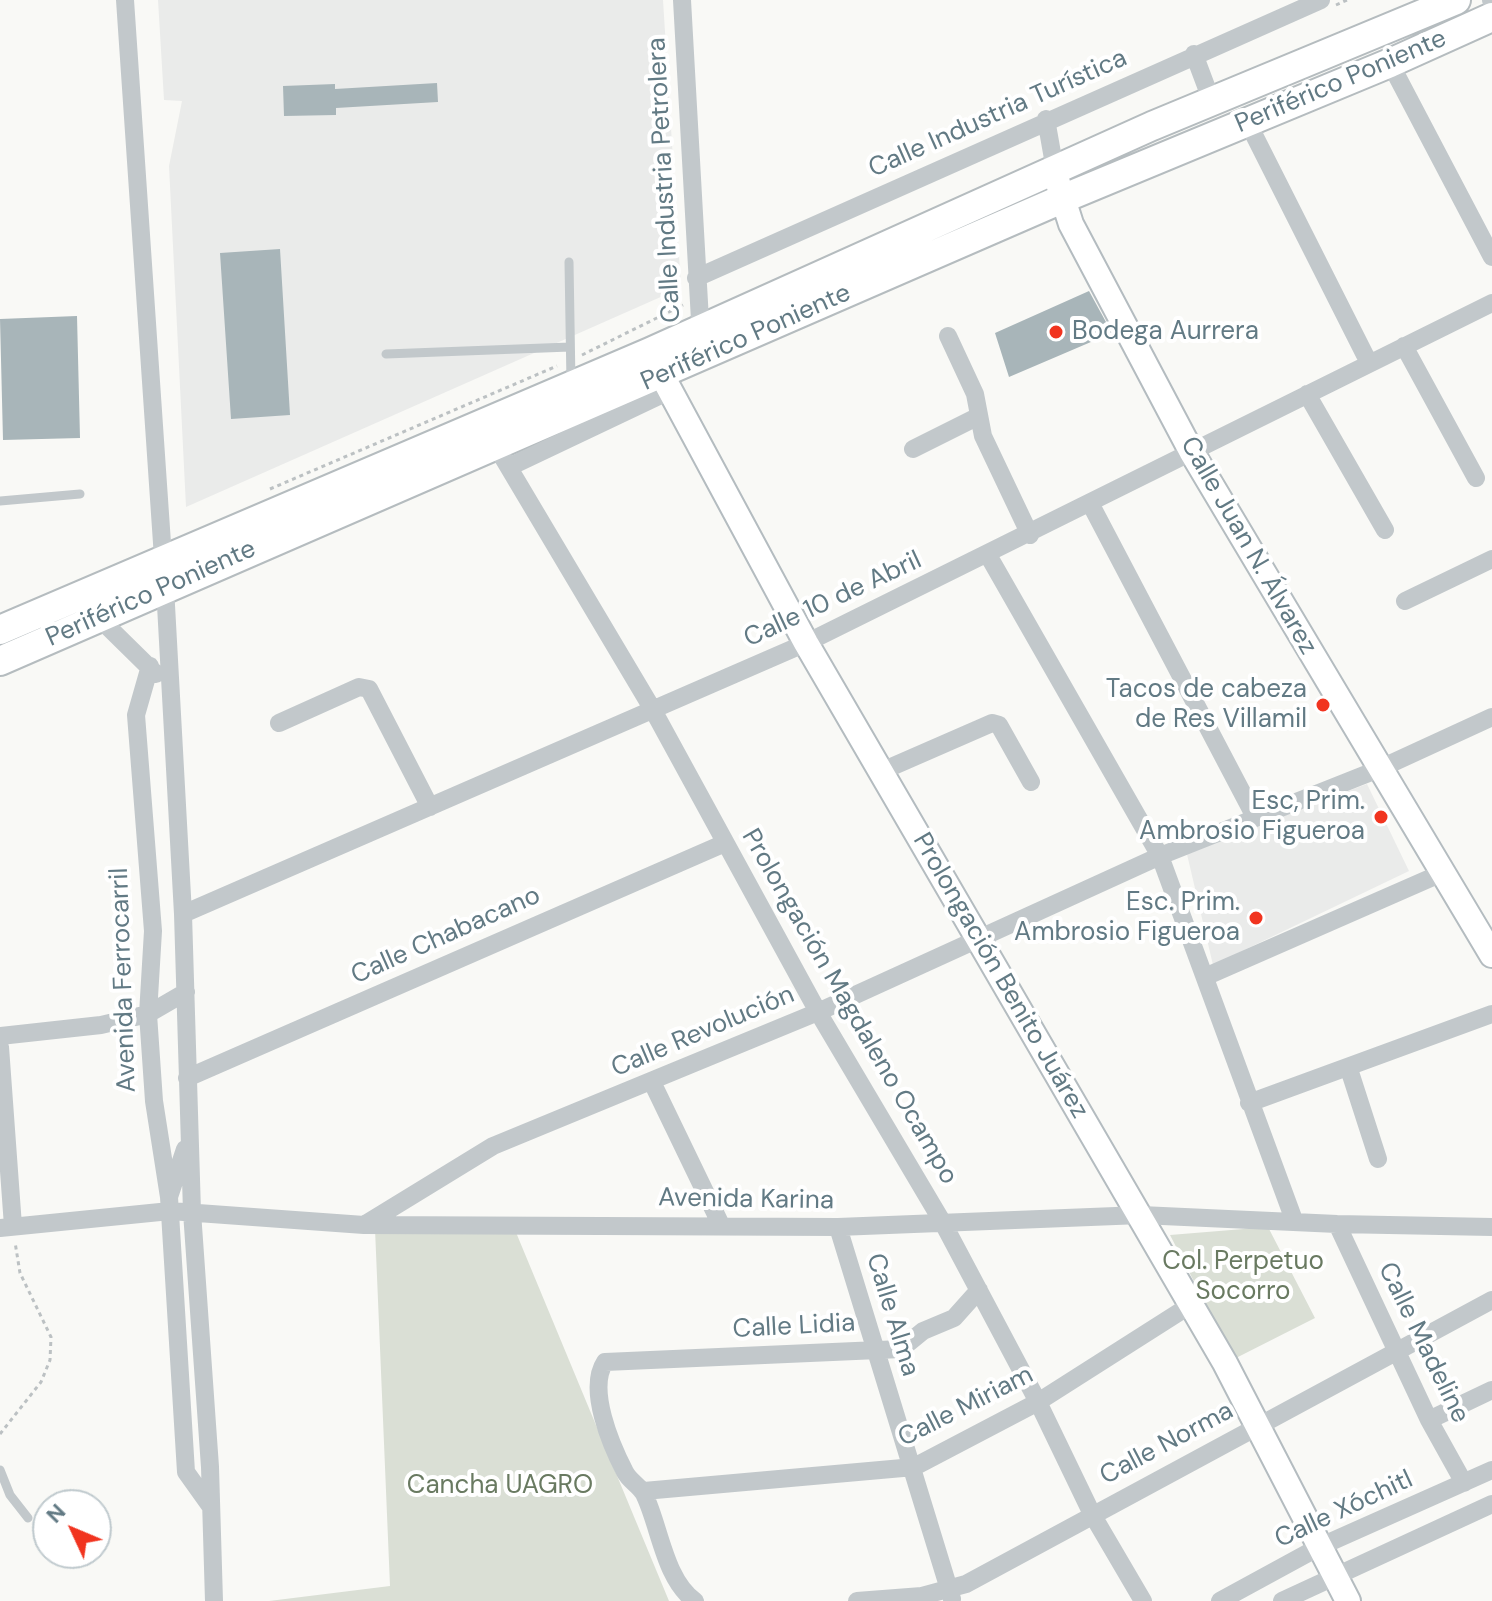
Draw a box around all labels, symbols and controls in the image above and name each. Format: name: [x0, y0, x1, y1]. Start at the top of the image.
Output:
street label: Periférico Poniente: [1231, 23, 1451, 141]
street label: Calle Industria Petrolera: [642, 37, 688, 323]
street label: Calle Industria Turística: [864, 43, 1132, 185]
street label: Periférico Poniente: [636, 278, 856, 398]
place label: Bodega Aurrera: [1072, 316, 1259, 348]
marker: Bodega Aurrera: [1047, 323, 1065, 341]
street label: Calle Juan N. Álvarez: [1173, 432, 1323, 660]
street label: Periférico Poniente: [41, 534, 261, 654]
street label: Calle 10 de Abril: [739, 545, 927, 655]
place label: Tacos de cabeza de Res Villamil: [1106, 674, 1307, 736]
marker: Tacos de cabeza de Res Villamil: [1314, 696, 1332, 714]
place label: Esc, Prim. Ambrosio Figueroa: [1139, 786, 1365, 848]
marker: Esc, Prim. Ambrosio Figueroa: [1372, 808, 1390, 826]
street label: Prolongación Magdaleno Ocampo: [734, 824, 964, 1190]
street label: Prolongación Benito Juárez: [905, 828, 1095, 1124]
street label: Avenida Ferrocarril: [104, 867, 144, 1093]
street label: Calle Chabacano: [347, 880, 545, 992]
place label: Esc. Prim. Ambrosio Figueroa: [1014, 887, 1240, 948]
marker: Esc. Prim. Ambrosio Figueroa: [1247, 909, 1265, 927]
street label: Calle Revolución: [607, 979, 799, 1085]
street label: Avenida Karina: [658, 1183, 834, 1217]
park label: Col. Perpetuo Socorro: [1162, 1246, 1324, 1308]
street label: Calle Alma: [859, 1250, 925, 1380]
street label: Calle Madeline: [1371, 1258, 1475, 1428]
street label: Calle Lidia: [732, 1308, 856, 1346]
street label: Calle Miriam: [893, 1360, 1039, 1454]
street label: Calle Norma: [1095, 1396, 1239, 1492]
street label: Calle Xóchitl: [1270, 1465, 1418, 1555]
park label: Cancha UAGRO: [407, 1470, 593, 1502]
north arrow: [32, 1489, 112, 1569]
text: N: [40, 1498, 72, 1529]

